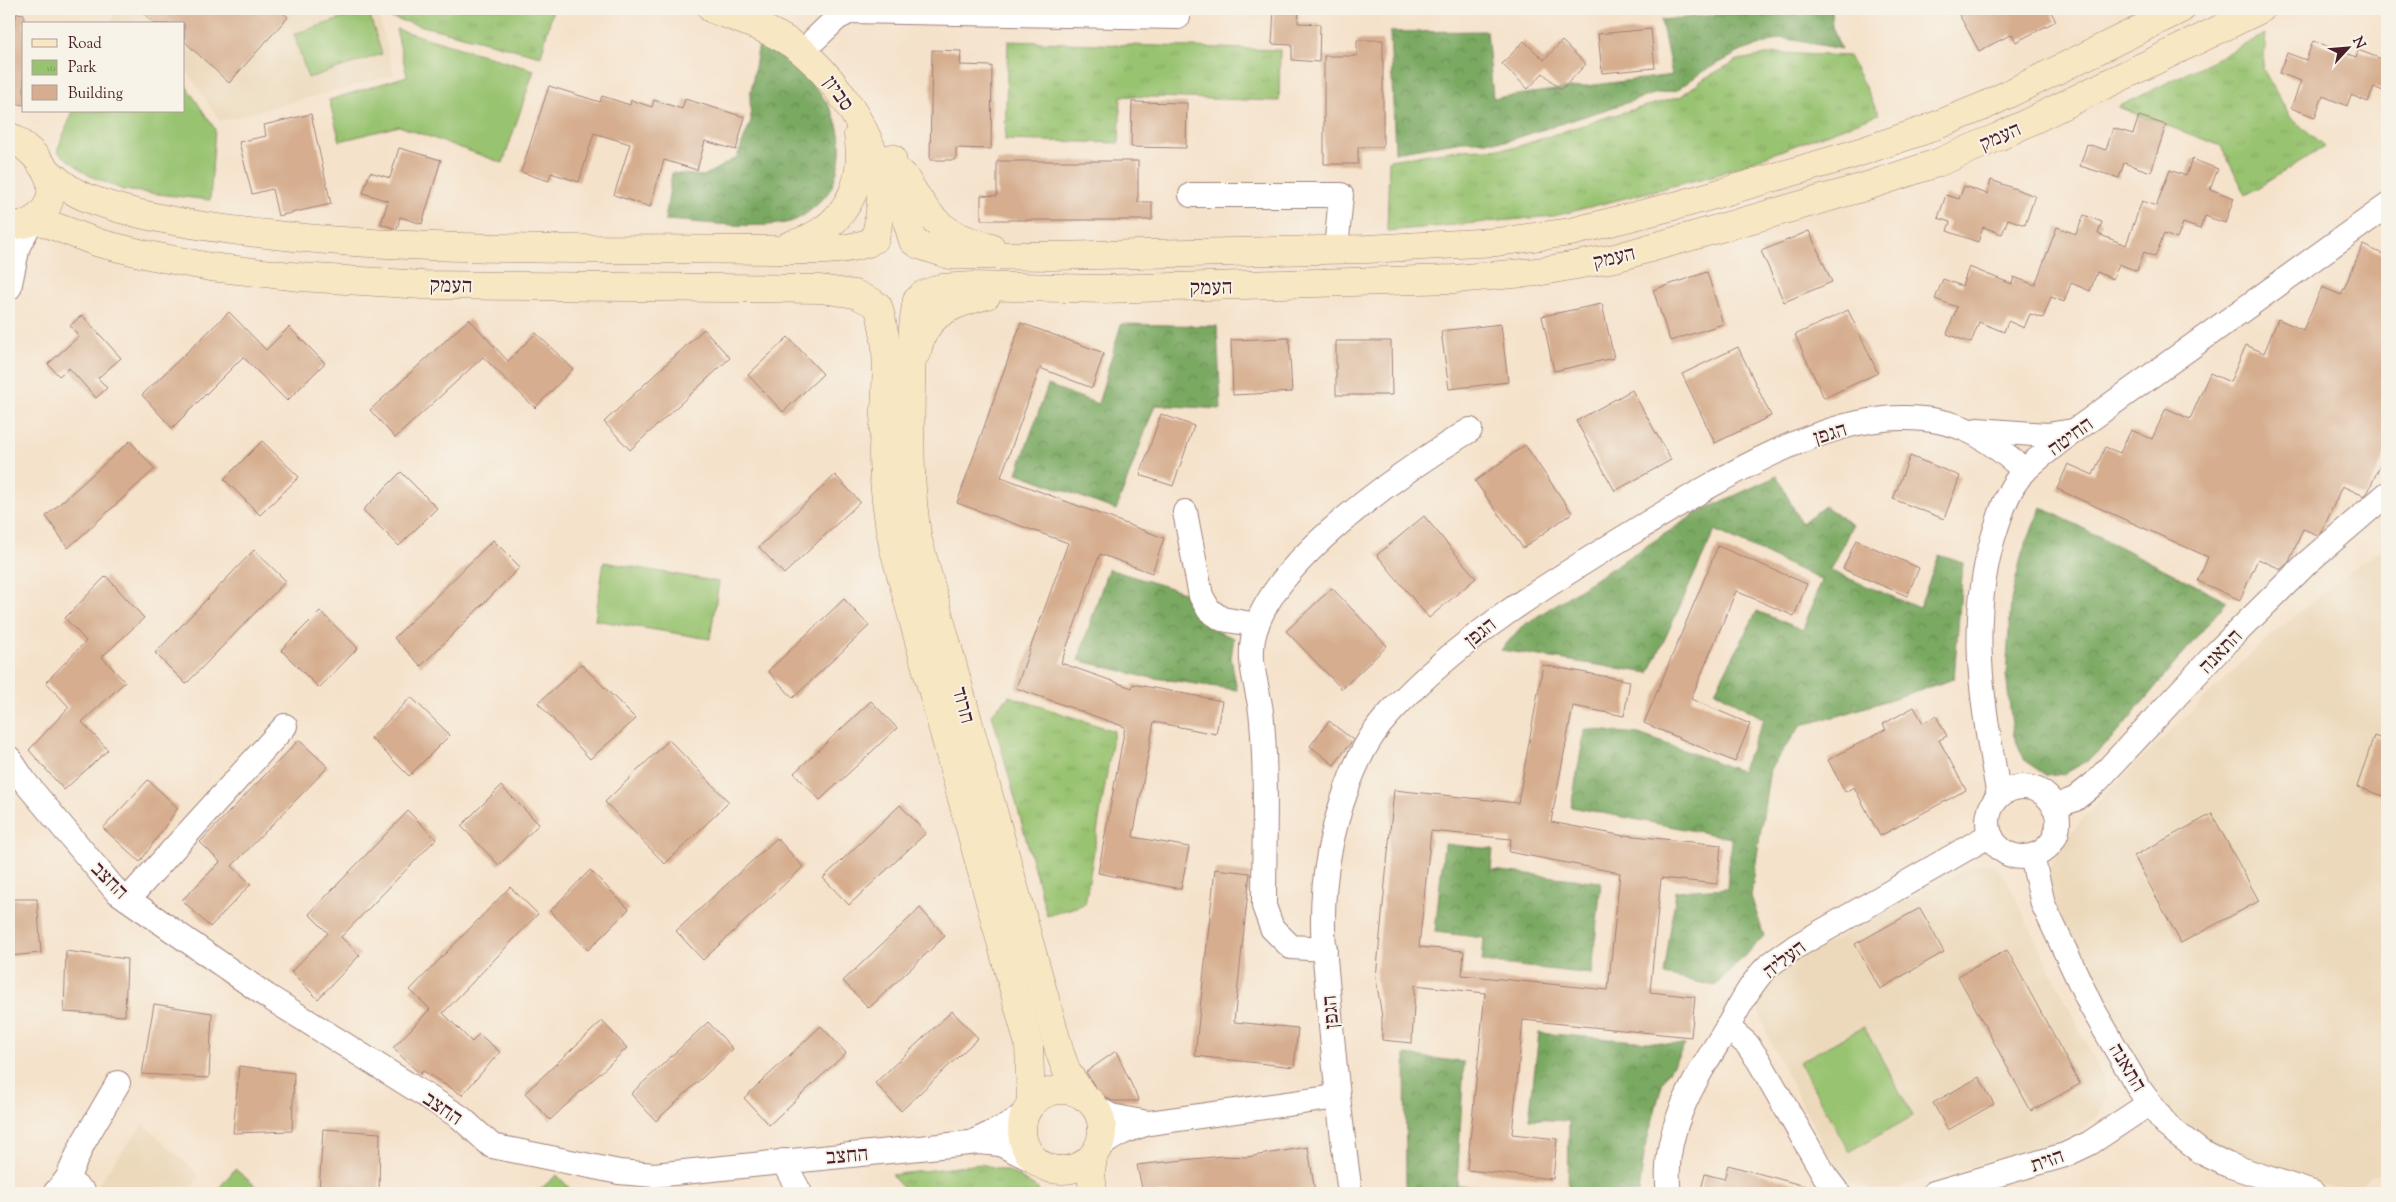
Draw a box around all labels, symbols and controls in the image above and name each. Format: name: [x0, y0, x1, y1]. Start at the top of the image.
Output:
legend: [22, 22, 185, 112]
north arrow: [2324, 22, 2374, 72]
text: Road: [68, 34, 102, 55]
text: N: [2346, 34, 2369, 53]
text: Park: [68, 58, 97, 79]
street label: סביון: [814, 70, 860, 118]
text: Building: [68, 84, 123, 105]
street label: העמק: [1975, 115, 2027, 160]
street label: העמק: [1590, 240, 1639, 278]
street label: העמק: [429, 272, 473, 302]
street label: העמק: [1189, 274, 1233, 304]
street label: החיטה: [2042, 411, 2100, 465]
street label: הגפן: [1810, 416, 1851, 454]
street label: הגפן: [1459, 611, 1504, 656]
street label: התאנה: [2192, 623, 2250, 682]
street label: חרוד: [943, 684, 981, 727]
street label: החצב: [83, 856, 134, 907]
street label: העליה: [1757, 934, 1813, 987]
street label: הגפן: [1316, 994, 1348, 1030]
street label: התאנה: [2100, 1038, 2153, 1098]
street label: החצב: [416, 1085, 468, 1134]
street label: החצב: [825, 1140, 870, 1174]
street label: הזית: [2027, 1142, 2069, 1182]

